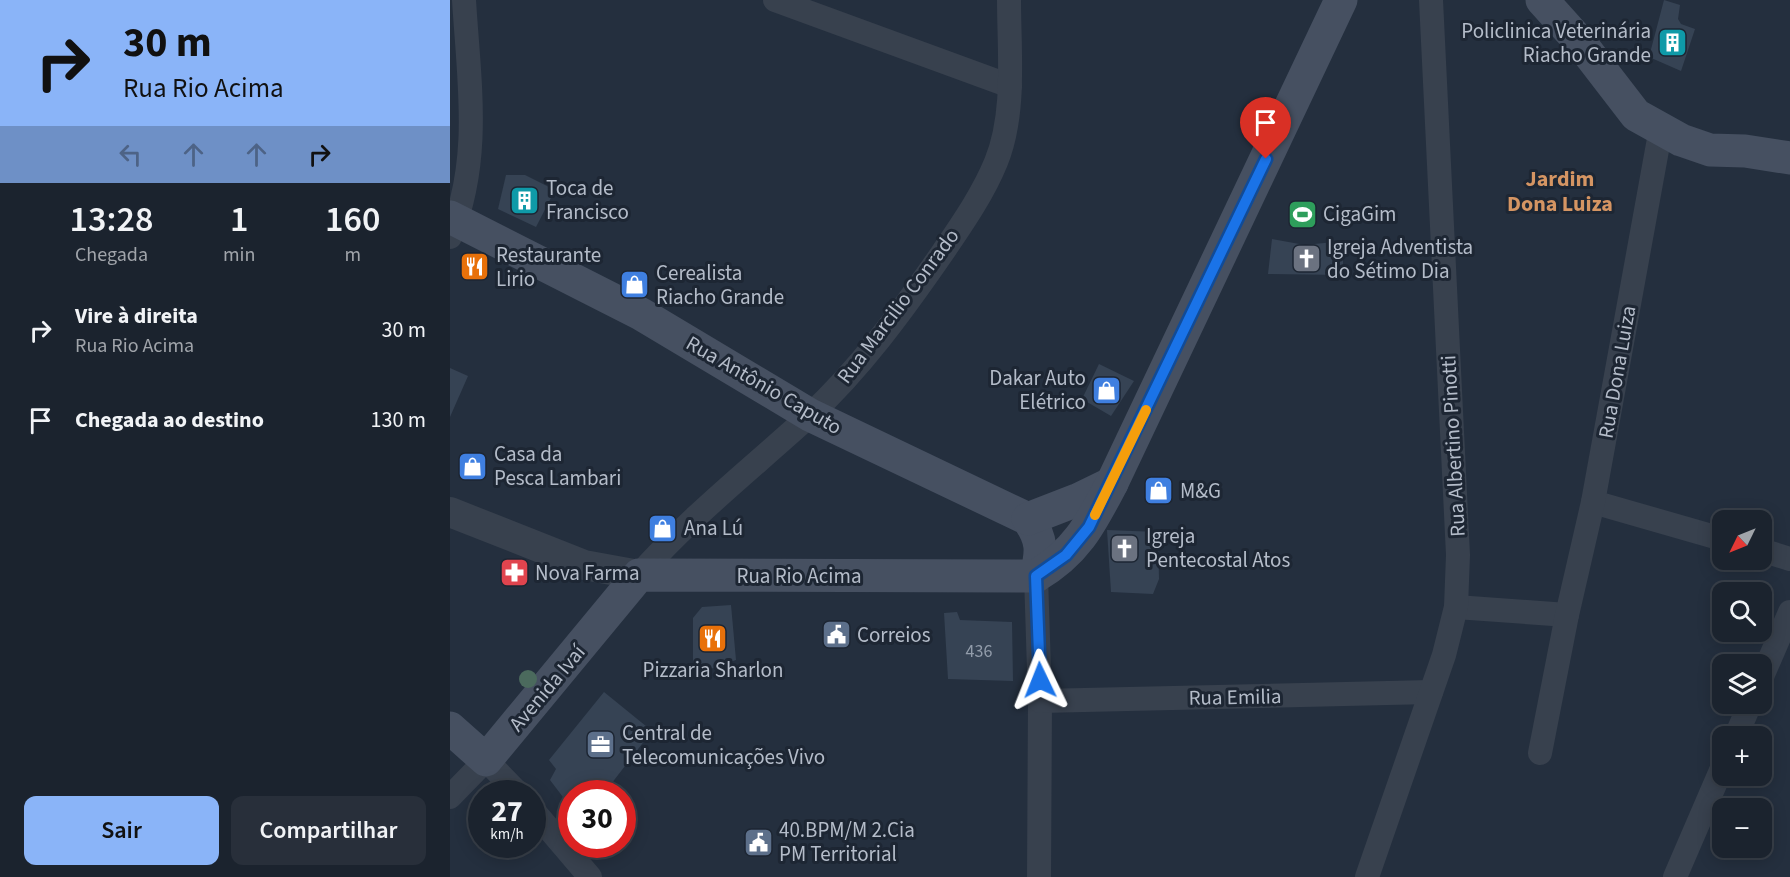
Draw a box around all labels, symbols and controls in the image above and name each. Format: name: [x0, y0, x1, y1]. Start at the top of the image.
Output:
text: 30 m: [123, 13, 212, 73]
place label: Policlinica Veterinária Riacho Grande: [1461, 16, 1651, 70]
icon: right: [24, 24, 102, 102]
building icon: Policlinica Veterinária Riacho Grande: [1656, 27, 1688, 59]
text: Rua Rio Acima: [123, 69, 284, 108]
pin: [1240, 97, 1291, 159]
icon: arrive: [1249, 106, 1282, 139]
icon: left: [114, 138, 147, 171]
icon: ahead: [177, 138, 210, 171]
icon: ahead: [240, 138, 273, 171]
icon: right: [303, 138, 336, 171]
district label: Jardim Dona Luiza: [1507, 163, 1613, 220]
place label: Toca de Francisco: [546, 173, 629, 227]
building icon: Toca de Francisco: [509, 184, 541, 216]
text: 13:28: [70, 194, 153, 245]
text: 1: [230, 194, 248, 245]
text: 160: [325, 194, 380, 245]
sports icon: CigaGim: [1286, 198, 1318, 230]
place label: CigaGim: [1323, 199, 1397, 229]
street label: Rua Marcilio Conrado: [830, 222, 966, 390]
place label: Igreja Adventista do Sétimo Dia: [1327, 232, 1473, 286]
place label: Restaurante Lirio: [496, 240, 601, 294]
text: Chegada: [75, 241, 148, 269]
text: min: [223, 241, 255, 269]
text: m: [344, 241, 361, 269]
church icon: Igreja Adventista do Sétimo Dia: [1290, 243, 1322, 275]
restaurant icon: Restaurante Lirio: [459, 251, 491, 283]
place label: Cerealista Riacho Grande: [656, 258, 784, 312]
shop icon: Cerealista Riacho Grande: [619, 269, 651, 301]
text: Vire à direita: [75, 300, 198, 332]
street label: Rua Dona Luiza: [1591, 303, 1643, 441]
icon: right: [24, 314, 57, 347]
text: 30 m: [381, 314, 426, 346]
street label: Rua Antônio Caputo: [681, 328, 847, 442]
text: Rua Rio Acima: [75, 332, 194, 360]
street label: Rua Albertino Pinotti: [1433, 354, 1473, 538]
place label: Dakar Auto Elétrico: [989, 363, 1086, 417]
shop icon: Dakar Auto Elétrico: [1091, 374, 1123, 406]
icon: arrive: [24, 404, 57, 437]
text: Chegada ao destino: [75, 404, 264, 436]
text: 130 m: [371, 404, 426, 436]
place label: Casa da Pesca Lambari: [494, 439, 621, 493]
shop icon: Casa da Pesca Lambari: [457, 450, 489, 482]
shop icon: M&G: [1143, 475, 1175, 507]
place label: M&G: [1180, 476, 1221, 506]
north arrow: [1712, 510, 1772, 570]
map controls: [1712, 510, 1772, 858]
shop icon: Ana Lú: [647, 512, 679, 544]
place label: Ana Lú: [684, 513, 743, 543]
place label: Igreja Pentecostal Atos: [1146, 521, 1290, 575]
church icon: Igreja Pentecostal Atos: [1109, 532, 1141, 564]
pharmacy icon: Nova Farma: [498, 557, 530, 589]
place label: Nova Farma: [535, 558, 640, 588]
street label: Rua Rio Acima: [737, 561, 862, 591]
button: search: [1712, 582, 1772, 642]
public building icon: Correios: [820, 619, 852, 651]
place label: Correios: [857, 620, 931, 650]
restaurant icon: Pizzaria Sharlon: [697, 623, 729, 655]
street label: Avenida Ivaí: [502, 637, 593, 738]
house number: 436: [966, 639, 992, 664]
position arrow: [1008, 648, 1072, 712]
button: layers: [1712, 654, 1772, 714]
place label: Pizzaria Sharlon: [643, 655, 783, 685]
street label: Rua Emilia: [1188, 681, 1282, 713]
place label: Central de Telecomunicações Vivo: [622, 718, 825, 772]
button: +: [1712, 726, 1772, 786]
office icon: Central de Telecomunicações Vivo: [585, 729, 617, 761]
speed limit sign: 30: [558, 780, 636, 858]
text: 27: [491, 790, 523, 833]
button: Sair: [24, 796, 219, 865]
button: Compartilhar: [231, 796, 426, 865]
button: −: [1712, 798, 1772, 858]
place label: 40.BPM/M 2.Cia PM Territorial: [779, 815, 915, 869]
text: km/h: [490, 824, 524, 845]
public building icon: 40.BPM/M 2.Cia PM Territorial: [742, 826, 774, 858]

